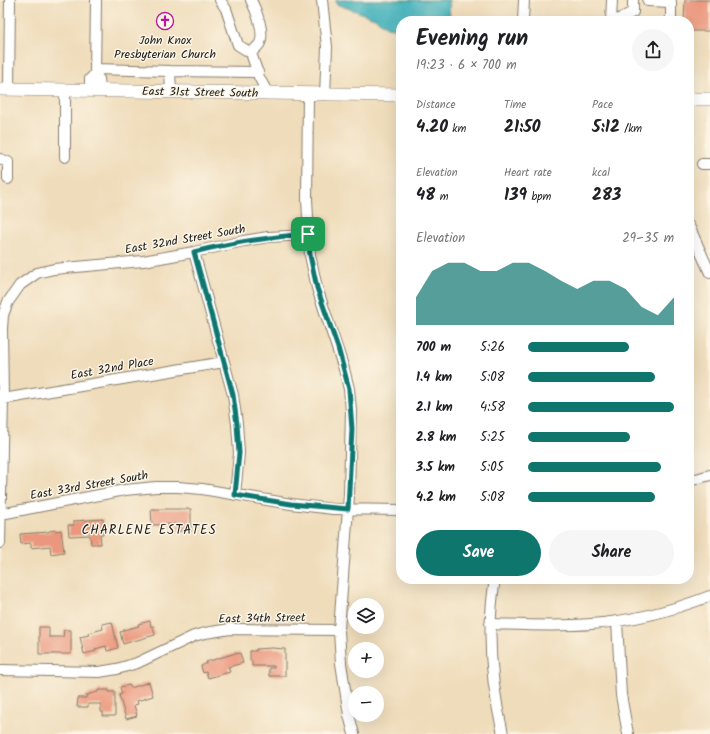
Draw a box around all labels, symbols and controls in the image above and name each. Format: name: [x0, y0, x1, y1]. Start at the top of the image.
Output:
church icon: John Knox Presbyterian Church: [155, 11, 175, 31]
text: Evening run: [416, 22, 528, 57]
button: share: [632, 29, 674, 71]
place label: John Knox Presbyterian Church: [114, 31, 216, 64]
text: 19:23 · 6 × 700 m: [416, 55, 517, 76]
street label: East 31st Street South: [142, 82, 258, 103]
text: Distance: [416, 96, 456, 114]
text: Time: [504, 96, 526, 114]
text: Pace: [592, 96, 613, 114]
text: 4.20: [416, 114, 448, 141]
text: 21:50: [504, 114, 541, 141]
text: 5:12: [592, 114, 620, 141]
text: km: [448, 120, 466, 138]
text: /km: [620, 120, 642, 138]
text: Elevation: [416, 164, 458, 182]
text: Heart rate: [504, 164, 552, 182]
text: kcal: [592, 164, 610, 182]
text: 48: [416, 182, 435, 209]
text: 139: [504, 182, 527, 209]
text: 283: [592, 182, 621, 209]
text: m: [435, 188, 448, 206]
text: bpm: [527, 188, 551, 206]
pin: [291, 217, 325, 251]
street label: East 32nd Street South: [123, 220, 247, 259]
icon: arrive: [297, 223, 319, 245]
text: Elevation: [416, 228, 465, 249]
text: 29–35 m: [622, 228, 674, 249]
text: 700 m: [416, 337, 451, 358]
text: 5:26: [480, 337, 505, 358]
street label: East 32nd Place: [69, 352, 156, 385]
text: 1.4 km: [416, 367, 452, 388]
text: 5:08: [480, 367, 505, 388]
text: 2.1 km: [416, 397, 453, 418]
text: 4:58: [480, 397, 505, 418]
text: 2.8 km: [416, 427, 456, 448]
text: 5:25: [480, 427, 505, 448]
text: 3.5 km: [416, 457, 455, 478]
text: 5:05: [480, 457, 504, 478]
street label: East 33rd Street South: [29, 466, 150, 505]
text: 4.2 km: [416, 487, 456, 508]
text: 5:08: [480, 487, 505, 508]
district label: CHARLENE ESTATES: [81, 520, 217, 541]
button: Save: [416, 530, 541, 576]
button: Share: [549, 530, 674, 576]
map controls: [348, 598, 384, 722]
button: layers: [348, 598, 384, 634]
street label: East 34th Street: [218, 608, 306, 629]
button: +: [348, 642, 384, 678]
button: −: [348, 686, 384, 722]

